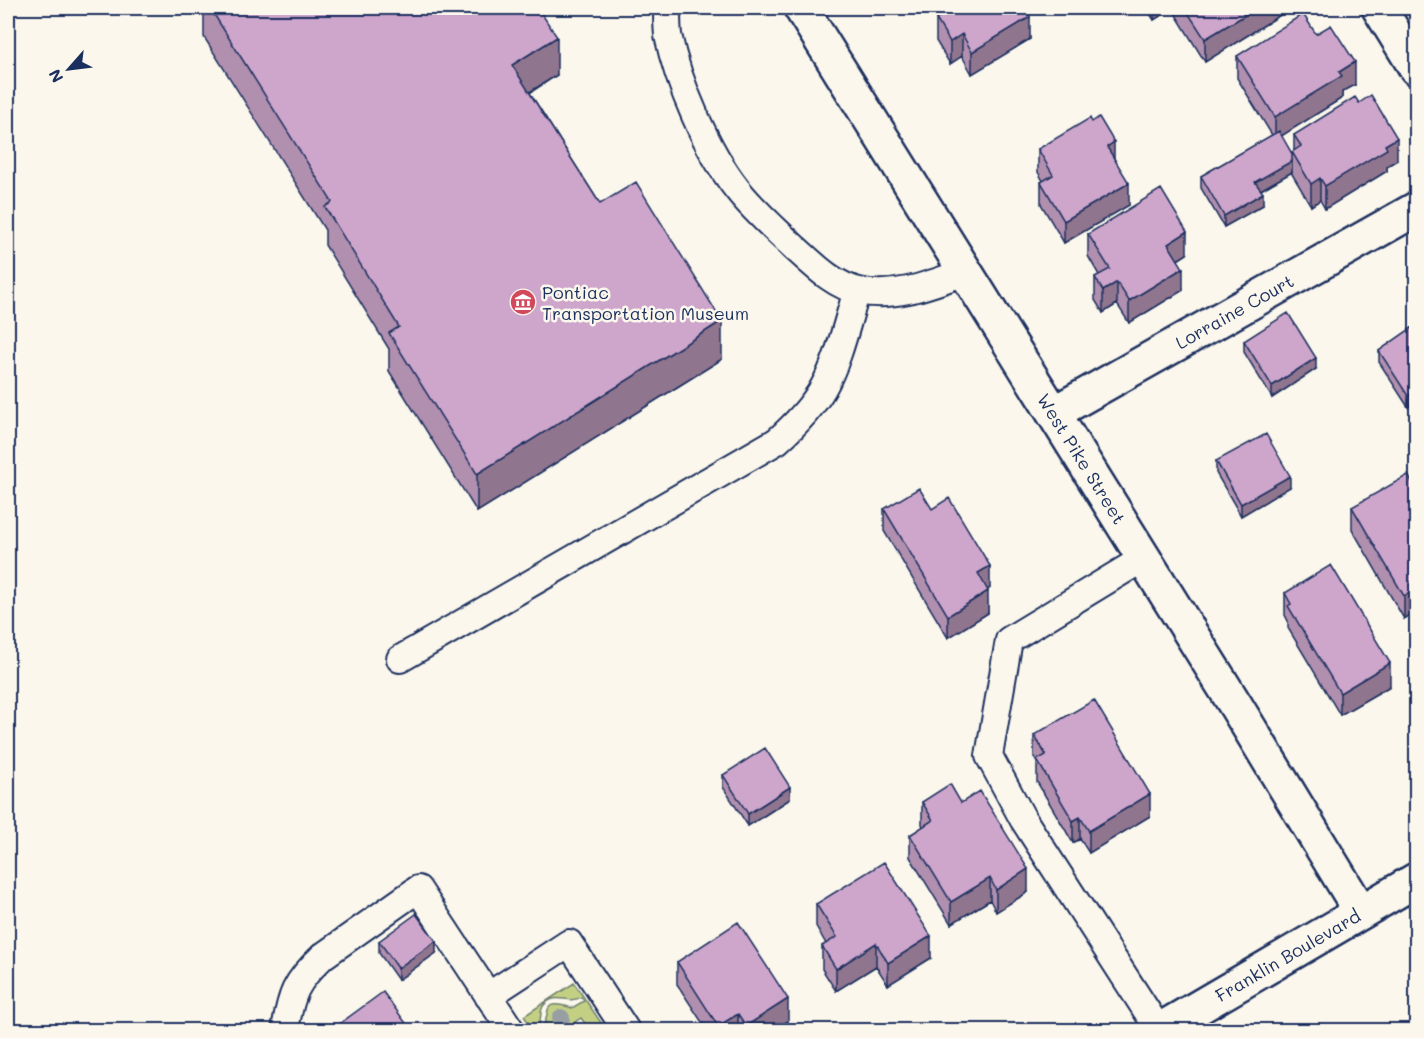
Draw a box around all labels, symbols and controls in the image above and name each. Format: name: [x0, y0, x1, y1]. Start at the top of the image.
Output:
north arrow: [39, 39, 99, 99]
text: N: [43, 66, 67, 87]
street label: Lorraine Court: [1171, 268, 1298, 354]
place label: Pontiac Transportation Museum: [542, 280, 749, 325]
museum icon: Pontiac Transportation Museum: [508, 287, 538, 317]
street label: West Pike Street: [1032, 389, 1132, 529]
street label: Franklin Boulevard: [1211, 903, 1365, 1007]

